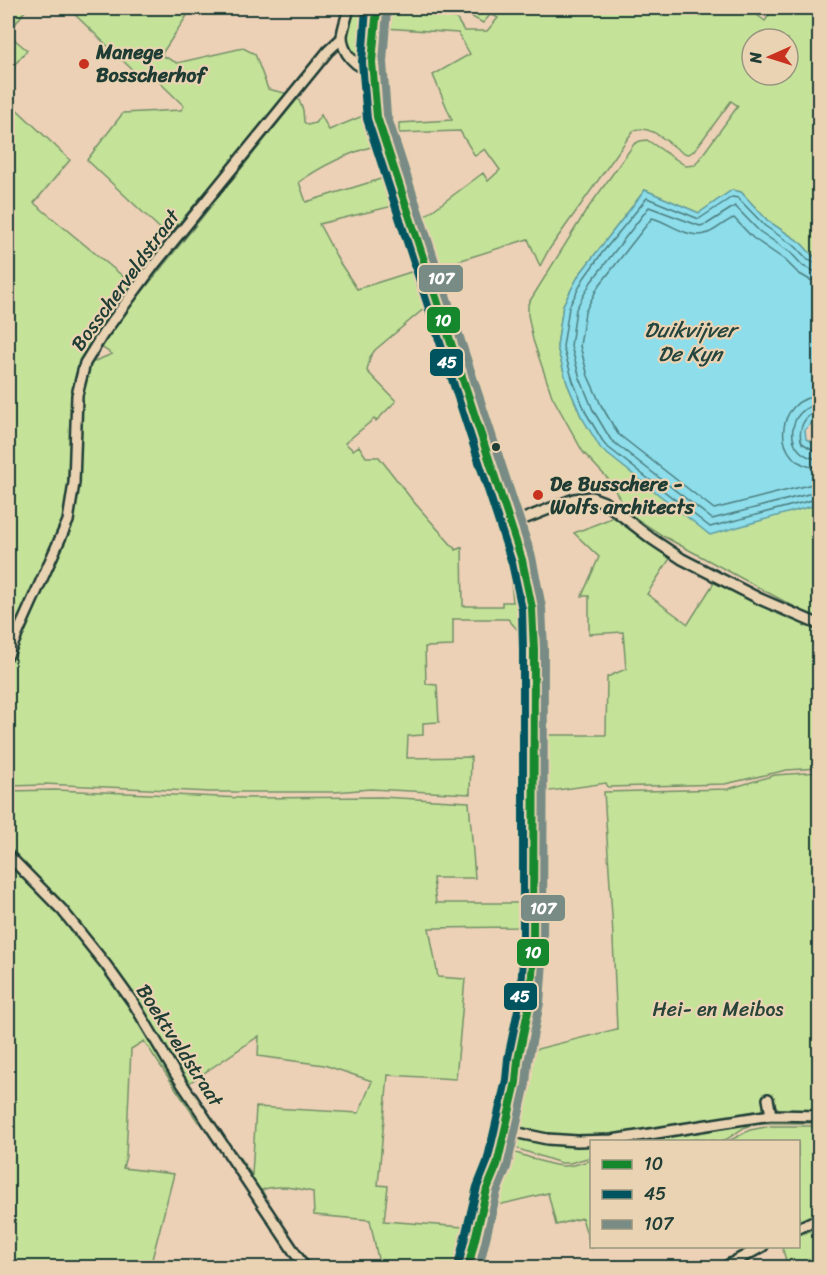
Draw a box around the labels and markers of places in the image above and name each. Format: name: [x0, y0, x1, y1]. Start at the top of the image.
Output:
place label: Manege Bosscherhof: [95, 35, 208, 93]
marker: Manege Bosscherhof: [77, 57, 91, 71]
unlabelled marker: [490, 441, 502, 453]
place label: De Busschere - Wolfs architects: [550, 467, 695, 525]
marker: De Busschere - Wolfs architects: [531, 488, 545, 502]

